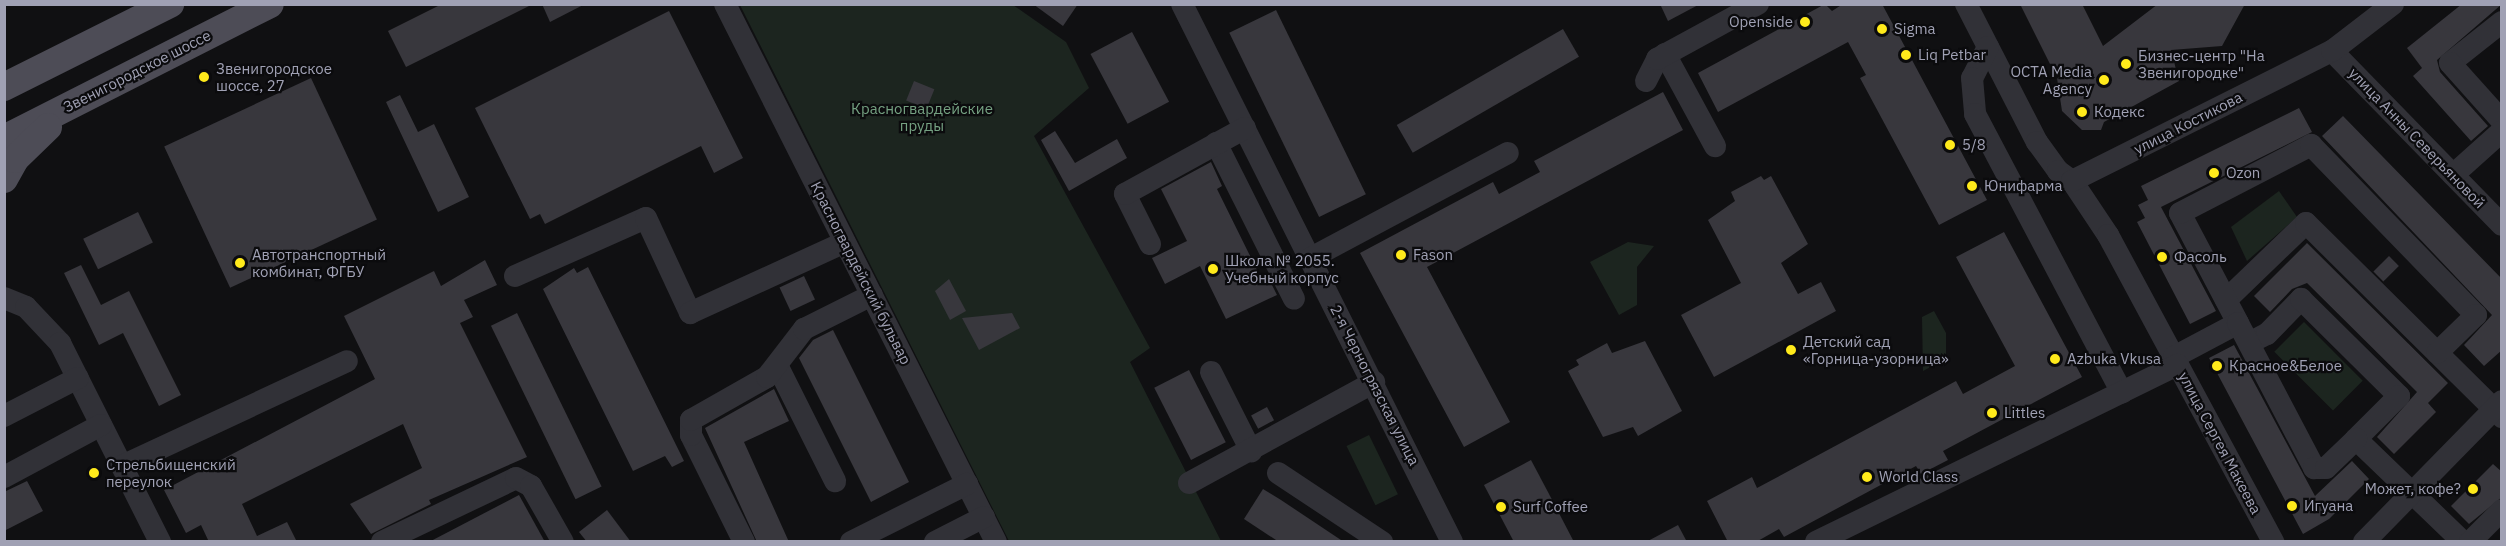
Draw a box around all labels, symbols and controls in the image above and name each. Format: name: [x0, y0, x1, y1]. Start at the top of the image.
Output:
place label: Openside: [1729, 13, 1793, 31]
marker: Openside: [1798, 15, 1812, 29]
place label: Sigma: [1894, 20, 1935, 38]
marker: Sigma: [1875, 22, 1889, 36]
street label: Звенигородское шоссе: [60, 26, 214, 116]
place label: Liq Petbar: [1918, 46, 1986, 64]
place label: Бизнес-центр "На Звенигородке": [2138, 46, 2265, 81]
marker: Liq Petbar: [1899, 48, 1913, 62]
marker: Бизнес-центр "На Звенигородке": [2119, 57, 2133, 71]
place label: Звенигородское шоссе, 27: [216, 59, 332, 94]
place label: OCTA Media Agency: [2010, 62, 2092, 97]
street label: улица Анны Северьяновой: [2345, 64, 2489, 212]
marker: Звенигородское шоссе, 27: [197, 70, 211, 84]
marker: OCTA Media Agency: [2097, 73, 2111, 87]
street label: улица Костикова: [2131, 88, 2245, 158]
park label: Красногвардейские пруды: [851, 99, 993, 134]
place label: Кодекс: [2094, 103, 2145, 121]
marker: Кодекс: [2075, 105, 2089, 119]
place label: 5/8: [1962, 136, 1986, 154]
marker: 5/8: [1943, 138, 1957, 152]
place label: Ozon: [2226, 164, 2260, 182]
marker: Ozon: [2207, 166, 2221, 180]
place label: Юнифарма: [1984, 177, 2062, 195]
street label: Красногвардейский бульвар: [807, 179, 915, 367]
marker: Юнифарма: [1965, 179, 1979, 193]
place label: Автотранспортный комбинат, ФГБУ: [252, 245, 386, 280]
place label: Fason: [1413, 246, 1453, 264]
marker: Fason: [1394, 248, 1408, 262]
place label: Фасоль: [2174, 248, 2227, 266]
marker: Фасоль: [2155, 250, 2169, 264]
place label: Школа № 2055. Учебный корпус: [1225, 251, 1339, 286]
marker: Автотранспортный комбинат, ФГБУ: [233, 256, 247, 270]
marker: Школа № 2055. Учебный корпус: [1206, 262, 1220, 276]
street label: 2-я Черногрязская улица: [1327, 302, 1423, 468]
place label: Детский сад «Горница-узорница»: [1803, 332, 1949, 367]
marker: Детский сад «Горница-узорница»: [1784, 343, 1798, 357]
place label: Azbuka Vkusa: [2067, 350, 2161, 368]
marker: Azbuka Vkusa: [2048, 352, 2062, 366]
place label: Красное&Белое: [2229, 357, 2342, 375]
marker: Красное&Белое: [2210, 359, 2224, 373]
street label: улица Сергея Макеева: [2175, 369, 2265, 517]
place label: Littles: [2004, 404, 2045, 422]
marker: Littles: [1985, 406, 1999, 420]
place label: Стрельбищенский переулок: [106, 455, 236, 490]
marker: Стрельбищенский переулок: [87, 466, 101, 480]
place label: World Class: [1879, 468, 1958, 486]
marker: World Class: [1860, 470, 1874, 484]
place label: Может, кофе?: [2365, 480, 2461, 498]
marker: Может, кофе?: [2466, 482, 2480, 496]
place label: Игуана: [2304, 497, 2353, 515]
place label: Surf Coffee: [1513, 498, 1588, 516]
marker: Игуана: [2285, 499, 2299, 513]
marker: Surf Coffee: [1494, 500, 1508, 514]

